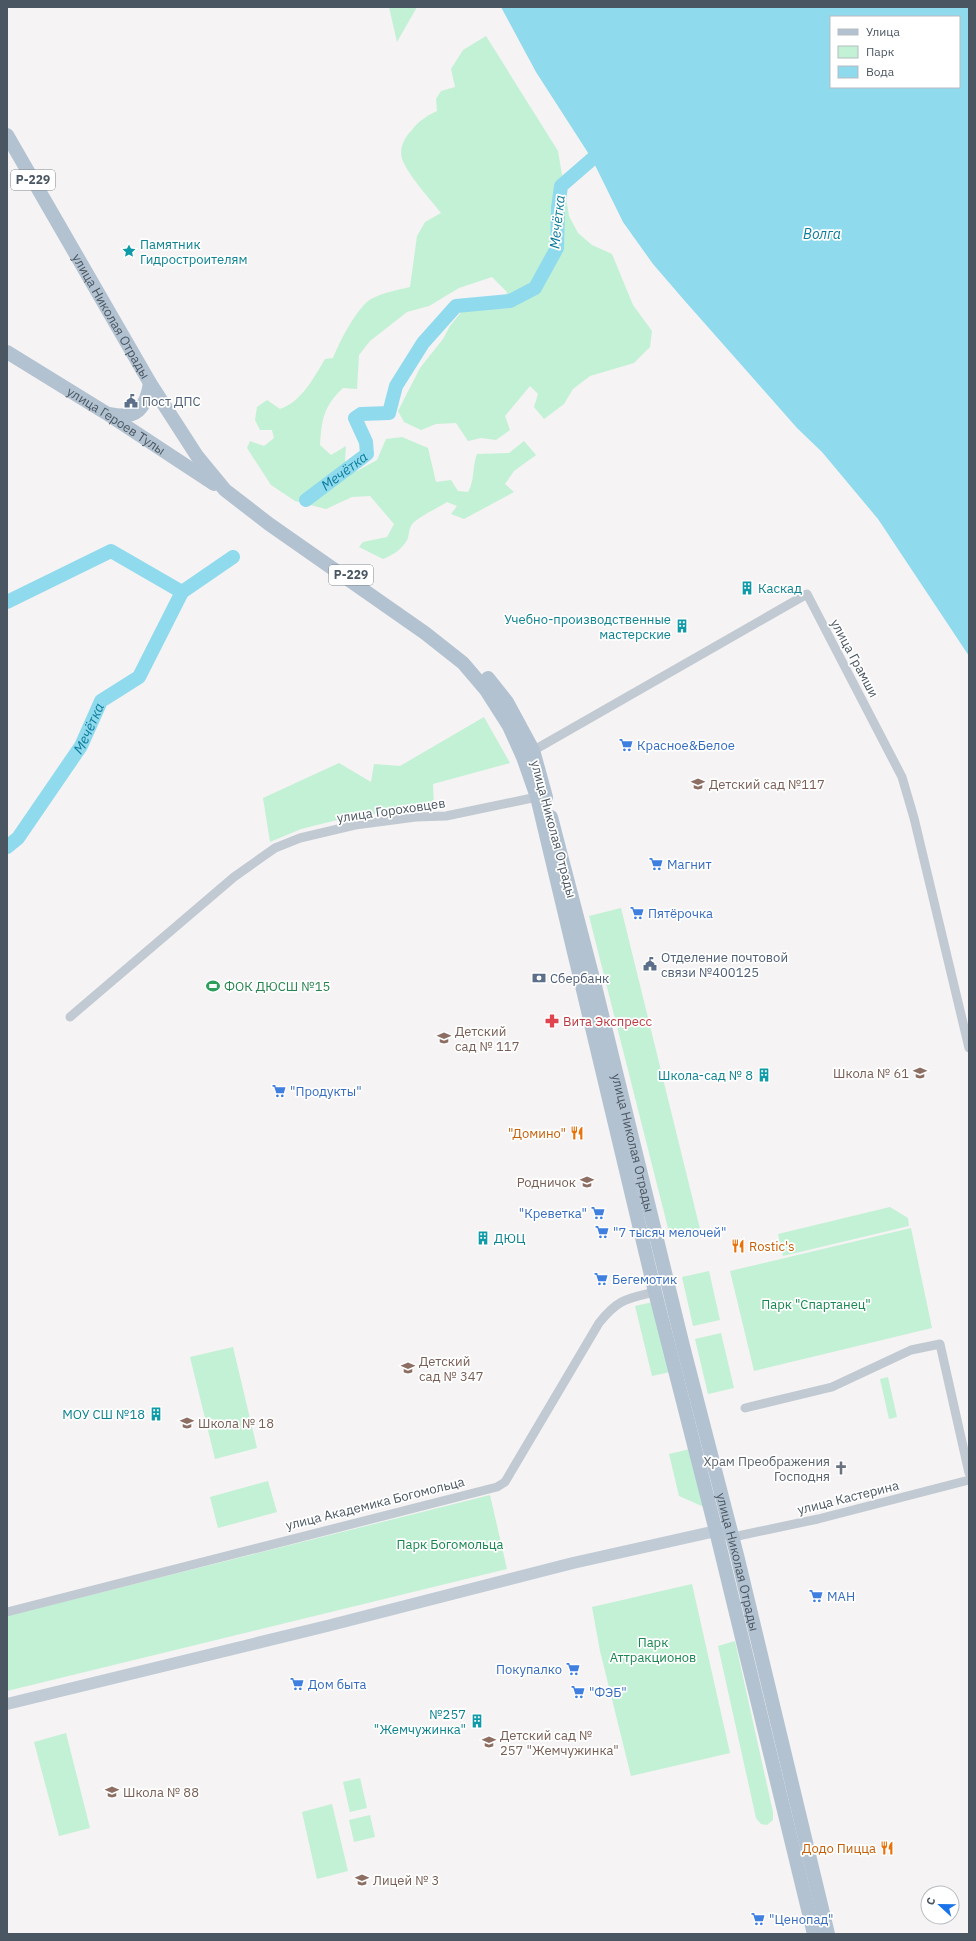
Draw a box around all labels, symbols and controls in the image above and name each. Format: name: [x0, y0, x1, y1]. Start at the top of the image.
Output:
legend: [830, 16, 960, 88]
text: Улица: [866, 24, 900, 39]
text: Парк: [866, 44, 895, 59]
text: Вода: [866, 64, 895, 79]
road number: Р-229: [11, 170, 55, 190]
water label: Мечётка: [545, 194, 569, 250]
water label: Волга: [803, 225, 841, 243]
place label: Памятник Гидростроителям: [140, 236, 248, 268]
place icon: Памятник Гидростроителям: [121, 243, 137, 259]
street label: улица Николая Отрады: [68, 251, 154, 382]
street label: улица Героев Тулы: [64, 383, 169, 459]
public building icon: Пост ДПС: [123, 393, 139, 409]
place label: Пост ДПС: [142, 393, 201, 410]
water label: Мечётка: [317, 448, 371, 495]
road number: Р-229: [329, 565, 373, 585]
building icon: Каскад: [739, 580, 755, 596]
place label: Каскад: [758, 580, 802, 597]
place label: Учебно-производственные мастерские: [504, 611, 671, 643]
street label: улица Грамши: [827, 616, 882, 700]
building icon: Учебно-производственные мастерские: [674, 618, 690, 634]
water label: Мечётка: [69, 700, 108, 757]
supermarket icon: Красное&Белое: [618, 737, 634, 753]
place label: Красное&Белое: [637, 737, 735, 754]
street label: улица Николая Отрады: [527, 758, 580, 900]
school or university icon: Детский сад №117: [690, 776, 706, 792]
place label: Детский сад №117: [709, 776, 825, 793]
street label: улица Гороховцев: [336, 794, 446, 827]
supermarket icon: Магнит: [648, 856, 664, 872]
place label: Магнит: [667, 856, 712, 873]
supermarket icon: Пятёрочка: [629, 905, 645, 921]
place label: Пятёрочка: [648, 905, 713, 922]
place label: Отделение почтовой связи №400125: [661, 949, 788, 981]
public building icon: Отделение почтовой связи №400125: [642, 956, 658, 972]
bank icon: Сбербанк: [531, 970, 547, 986]
place label: Сбербанк: [550, 970, 609, 987]
sports icon: ФОК ДЮСШ №15: [205, 978, 221, 994]
place label: ФОК ДЮСШ №15: [224, 978, 330, 995]
pharmacy icon: Вита Экспресс: [544, 1013, 560, 1029]
place label: Вита Экспресс: [563, 1013, 652, 1030]
place label: Детский сад № 117: [455, 1023, 519, 1055]
school or university icon: Детский сад № 117: [436, 1030, 452, 1046]
place label: Школа № 61: [833, 1065, 909, 1082]
school or university icon: Школа № 61: [912, 1065, 928, 1081]
place label: Школа-сад № 8: [658, 1067, 753, 1084]
building icon: Школа-сад № 8: [756, 1067, 772, 1083]
street label: улица Николая Отрады: [608, 1072, 658, 1214]
supermarket icon: "Продукты": [271, 1083, 287, 1099]
place label: "Продукты": [290, 1083, 362, 1100]
place label: "Домино": [508, 1125, 566, 1142]
restaurant icon: "Домино": [569, 1125, 585, 1141]
place label: Родничок: [517, 1174, 576, 1191]
school or university icon: Родничок: [579, 1174, 595, 1190]
place label: "Креветка": [519, 1205, 587, 1222]
supermarket icon: "Креветка": [590, 1205, 606, 1221]
supermarket icon: "7 тысяч мелочей": [594, 1224, 610, 1240]
place label: "7 тысяч мелочей": [613, 1224, 726, 1241]
building icon: ДЮЦ: [475, 1230, 491, 1246]
place label: ДЮЦ: [494, 1230, 526, 1247]
restaurant icon: Rostic's: [730, 1238, 746, 1254]
place label: Rostic's: [749, 1238, 794, 1255]
supermarket icon: Бегемотик: [593, 1271, 609, 1287]
place label: Бегемотик: [612, 1271, 677, 1288]
park label: Парк "Спартанец": [761, 1296, 871, 1313]
place label: Детский сад № 347: [419, 1353, 483, 1385]
school or university icon: Детский сад № 347: [400, 1360, 416, 1376]
place label: МОУ СШ №18: [62, 1406, 145, 1423]
building icon: МОУ СШ №18: [148, 1406, 164, 1422]
school or university icon: Школа № 18: [179, 1415, 195, 1431]
place label: Школа № 18: [198, 1415, 274, 1432]
place label: Храм Преображения Господня: [703, 1453, 830, 1485]
church icon: Храм Преображения Господня: [833, 1460, 849, 1476]
street label: улица Академика Богомольца: [284, 1473, 466, 1534]
street label: улица Кастерина: [796, 1477, 901, 1518]
street label: улица Николая Отрады: [712, 1491, 763, 1633]
park label: Парк Богомольца: [396, 1536, 504, 1553]
supermarket icon: МАН: [808, 1588, 824, 1604]
place label: МАН: [827, 1588, 855, 1605]
park label: Парк Аттракционов: [610, 1634, 696, 1666]
place label: Покупалко: [496, 1661, 562, 1678]
supermarket icon: Покупалко: [565, 1661, 581, 1677]
supermarket icon: Дом быта: [289, 1676, 305, 1692]
place label: Дом быта: [308, 1676, 366, 1693]
supermarket icon: "ФЭБ": [570, 1684, 586, 1700]
place label: "ФЭБ": [589, 1684, 627, 1701]
place label: №257 "Жемчужинка": [374, 1706, 466, 1738]
building icon: №257 "Жемчужинка": [469, 1713, 485, 1729]
place label: Детский сад № 257 "Жемчужинка": [500, 1727, 619, 1759]
school or university icon: Детский сад № 257 "Жемчужинка": [481, 1734, 497, 1750]
school or university icon: Школа № 88: [104, 1784, 120, 1800]
place label: Школа № 88: [123, 1784, 199, 1801]
place label: Додо Пицца: [802, 1840, 876, 1857]
restaurant icon: Додо Пицца: [879, 1840, 895, 1856]
school or university icon: Лицей № 3: [354, 1872, 370, 1888]
place label: Лицей № 3: [373, 1872, 439, 1889]
north arrow: [920, 1885, 960, 1925]
text: С: [923, 1895, 939, 1907]
supermarket icon: "Ценопад": [750, 1911, 766, 1927]
place label: "Ценопад": [769, 1911, 833, 1928]

